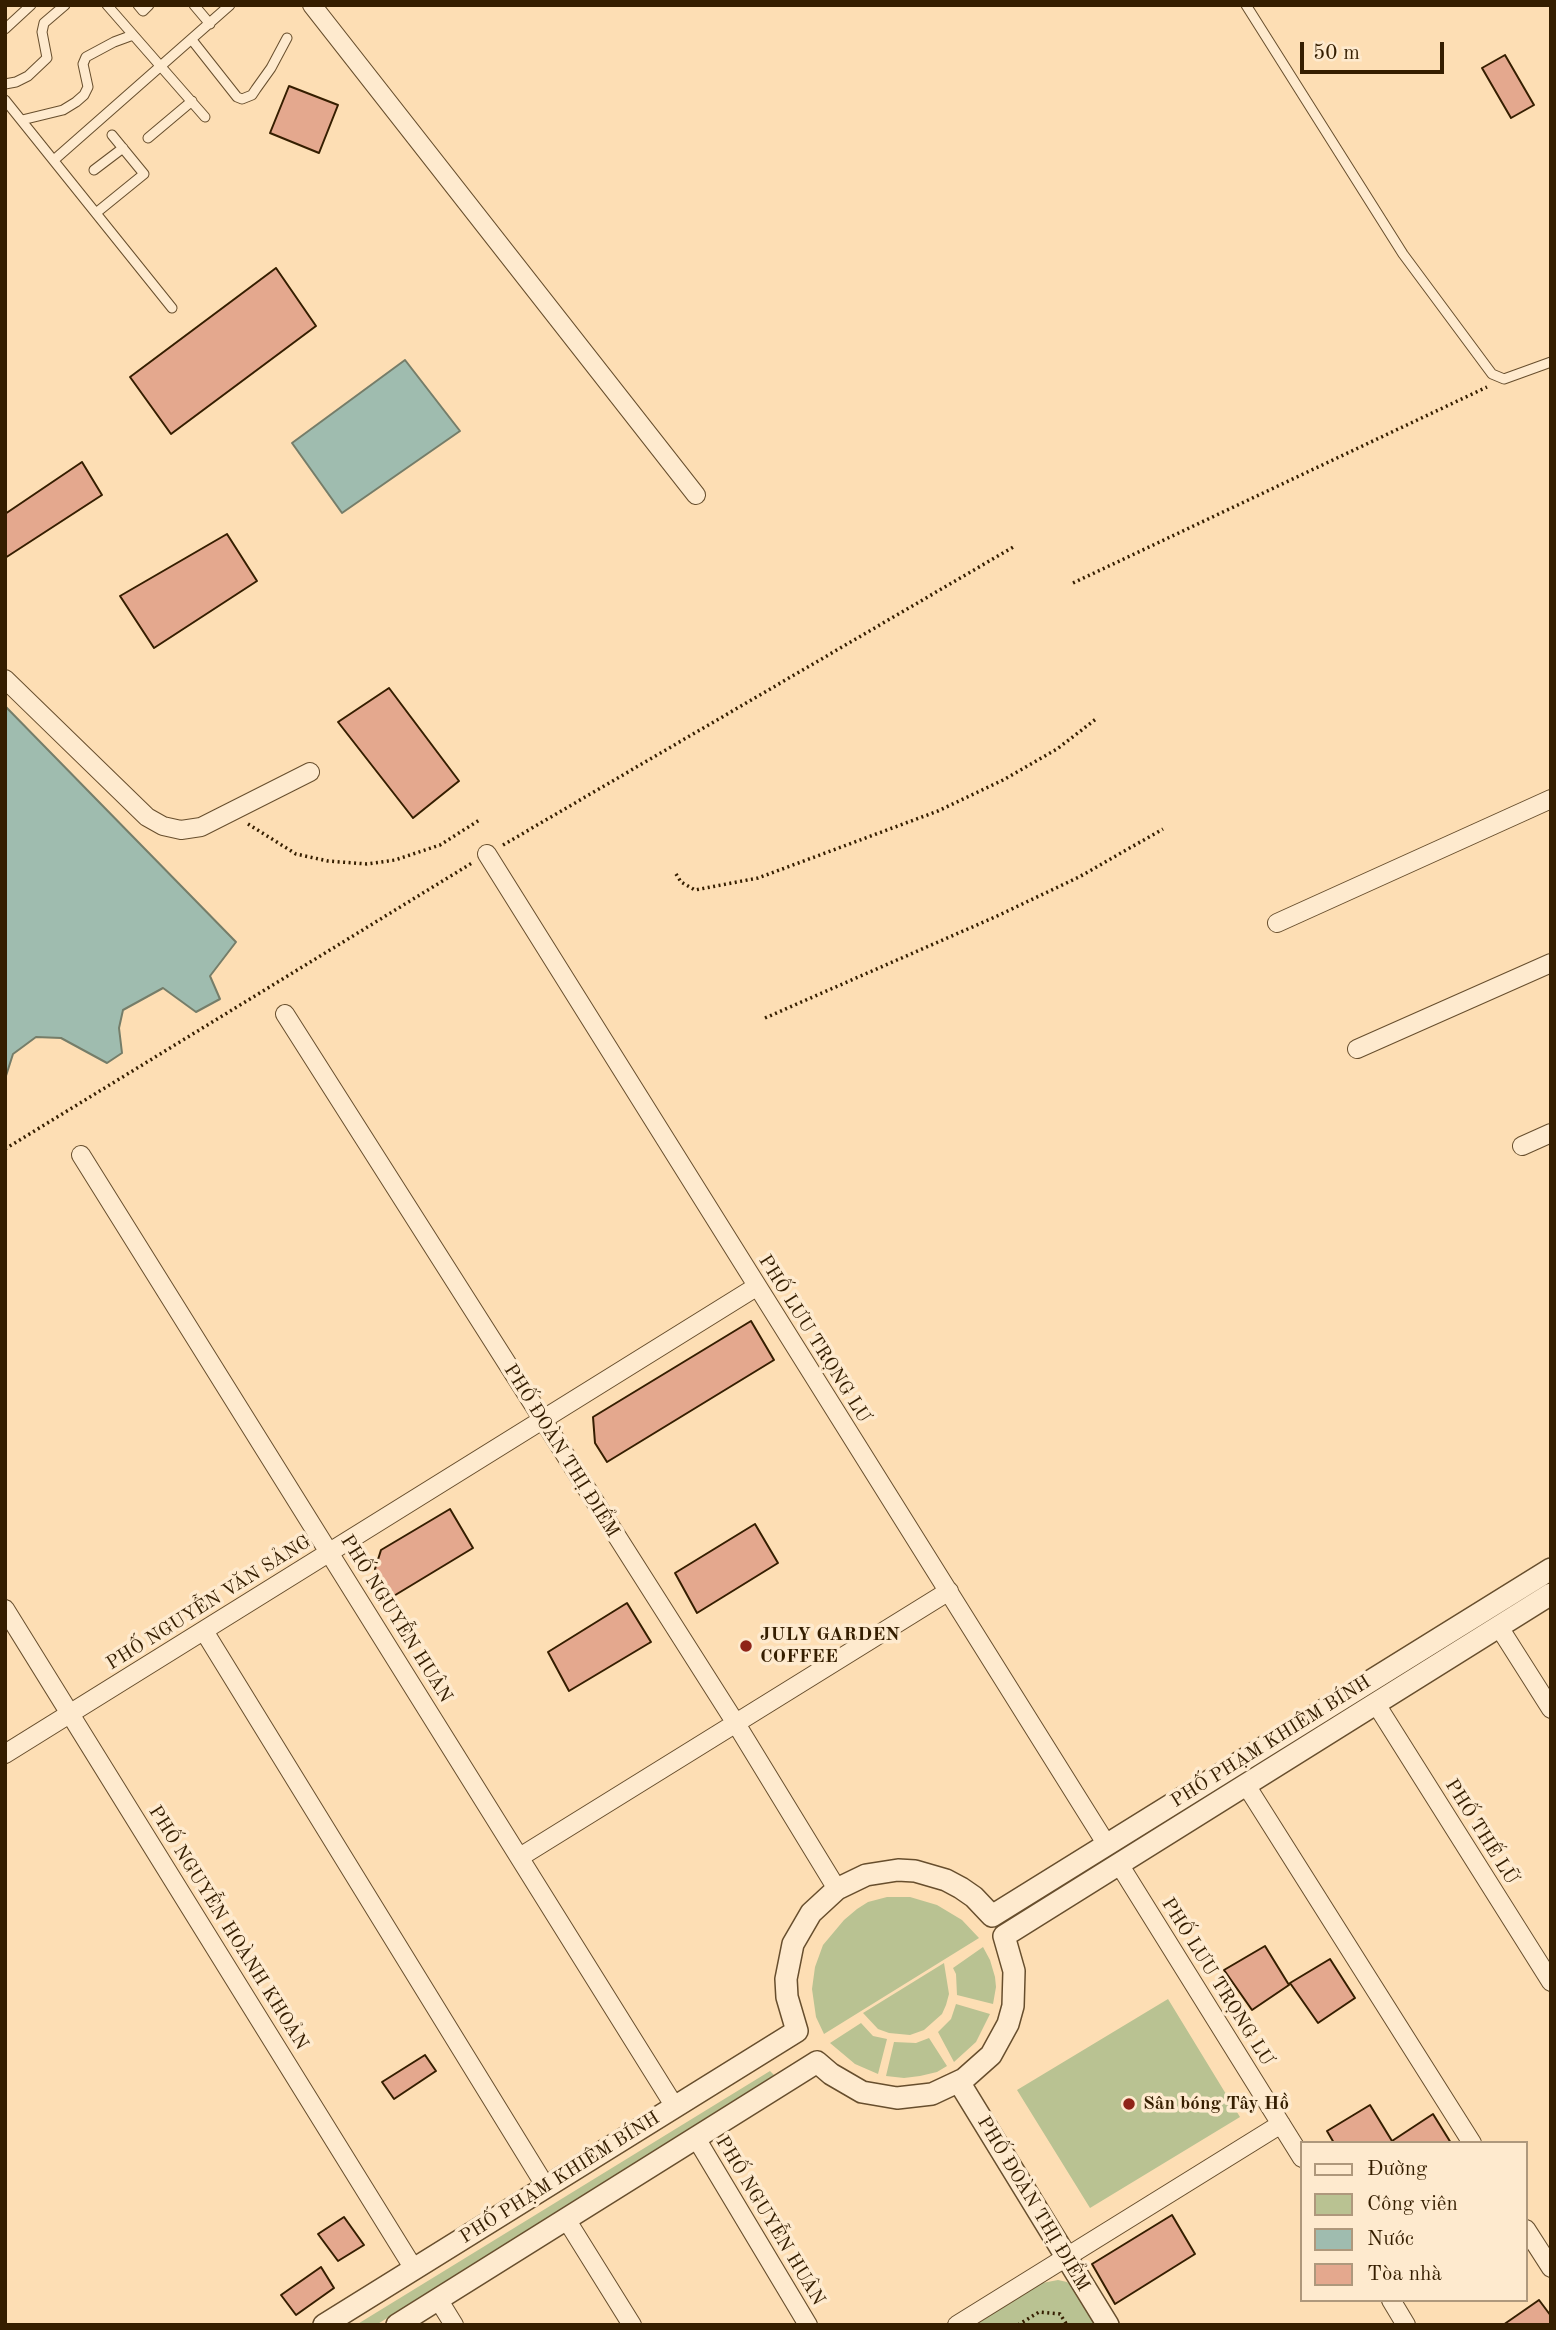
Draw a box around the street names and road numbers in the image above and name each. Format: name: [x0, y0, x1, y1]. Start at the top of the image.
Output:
street label: PHỐ LƯU TRỌNG LƯ: [753, 1251, 875, 1427]
street label: PHỐ ĐOÀN THỊ ĐIỂM: [498, 1360, 624, 1542]
street label: PHỐ NGUYỄN VĂN SẢNG: [102, 1531, 316, 1675]
street label: PHỐ NGUYỄN HUÂN: [335, 1531, 457, 1707]
street label: PHỐ PHẠM KHIÊM BÍNH: [1167, 1671, 1375, 1813]
street label: PHỐ THẾ LỮ: [1440, 1775, 1522, 1889]
street label: PHỐ NGUYỄN HOÀNH KHOẢN: [143, 1802, 313, 2054]
street label: PHỐ LƯU TRỌNG LƯ: [1156, 1894, 1278, 2070]
street label: PHỐ PHẠM KHIÊM BÍNH: [456, 2107, 664, 2249]
street label: PHỐ ĐOÀN THỊ ĐIỂM: [972, 2112, 1094, 2296]
street label: PHỐ NGUYỄN HUÂN: [710, 2132, 830, 2310]

